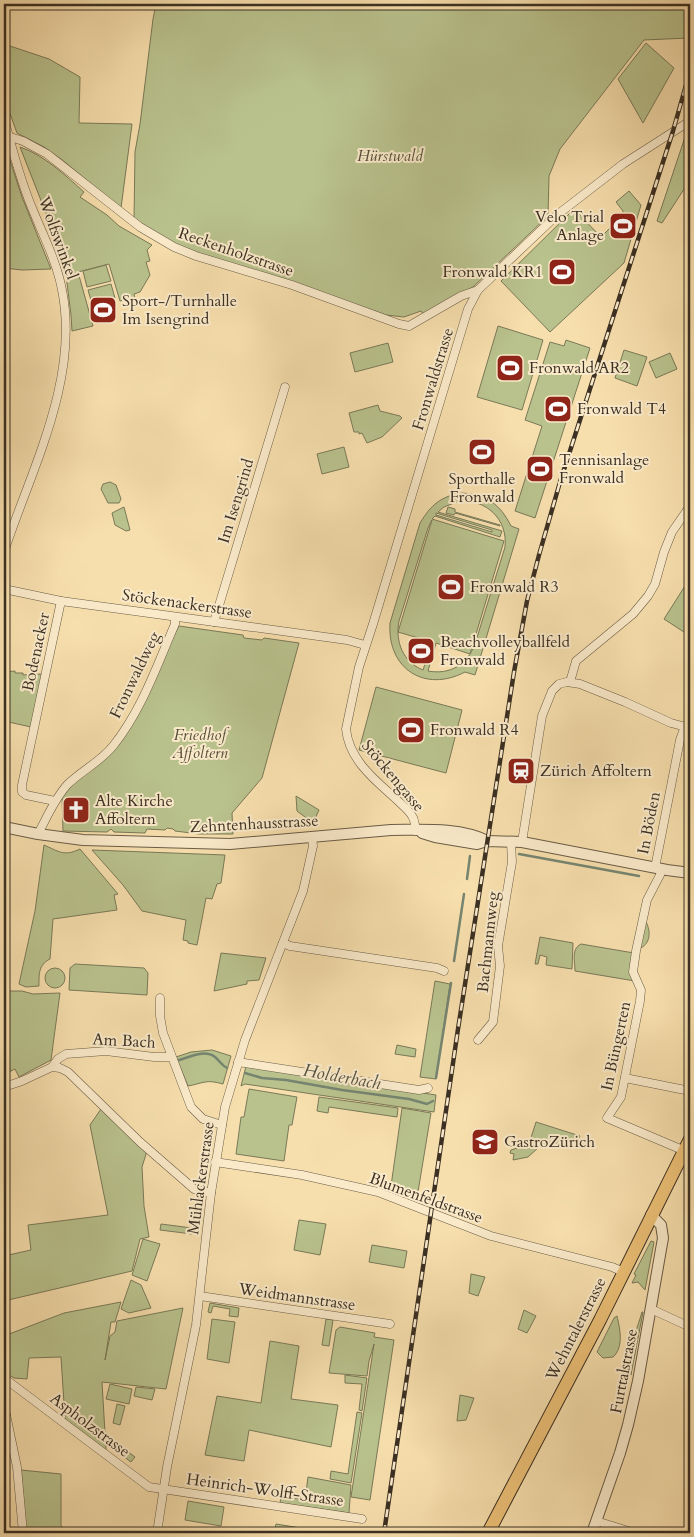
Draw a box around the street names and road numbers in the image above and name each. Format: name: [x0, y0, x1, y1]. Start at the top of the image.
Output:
street label: Wolfswinkel: [32, 192, 83, 283]
street label: Reckenholzstrasse: [176, 222, 296, 282]
street label: Fronwaldstrasse: [407, 325, 459, 433]
street label: Im Isengrind: [213, 456, 259, 546]
street label: Stöckenackerstrasse: [121, 584, 253, 624]
street label: Bodenacker: [17, 610, 55, 694]
street label: Fronwaldweg: [104, 628, 166, 722]
street label: Stöckengasse: [356, 735, 430, 817]
street label: In Böden: [632, 790, 666, 856]
street label: Zehntenhausstrasse: [189, 810, 319, 838]
street label: Bachmannweg: [472, 890, 504, 994]
street label: In Büngerten: [596, 999, 636, 1093]
street label: Am Bach: [92, 1028, 156, 1054]
street label: Mühlackerstrasse: [182, 1120, 220, 1236]
street label: Blumenfeldstrasse: [366, 1167, 486, 1229]
street label: Wehntalerstrasse: [540, 1274, 611, 1385]
street label: Weidmannstrasse: [236, 1278, 357, 1316]
street label: Furttalstrasse: [605, 1327, 643, 1415]
street label: Aspholzstrasse: [45, 1388, 135, 1462]
street label: Heinrich-Wolff-Strasse: [185, 1468, 345, 1512]

